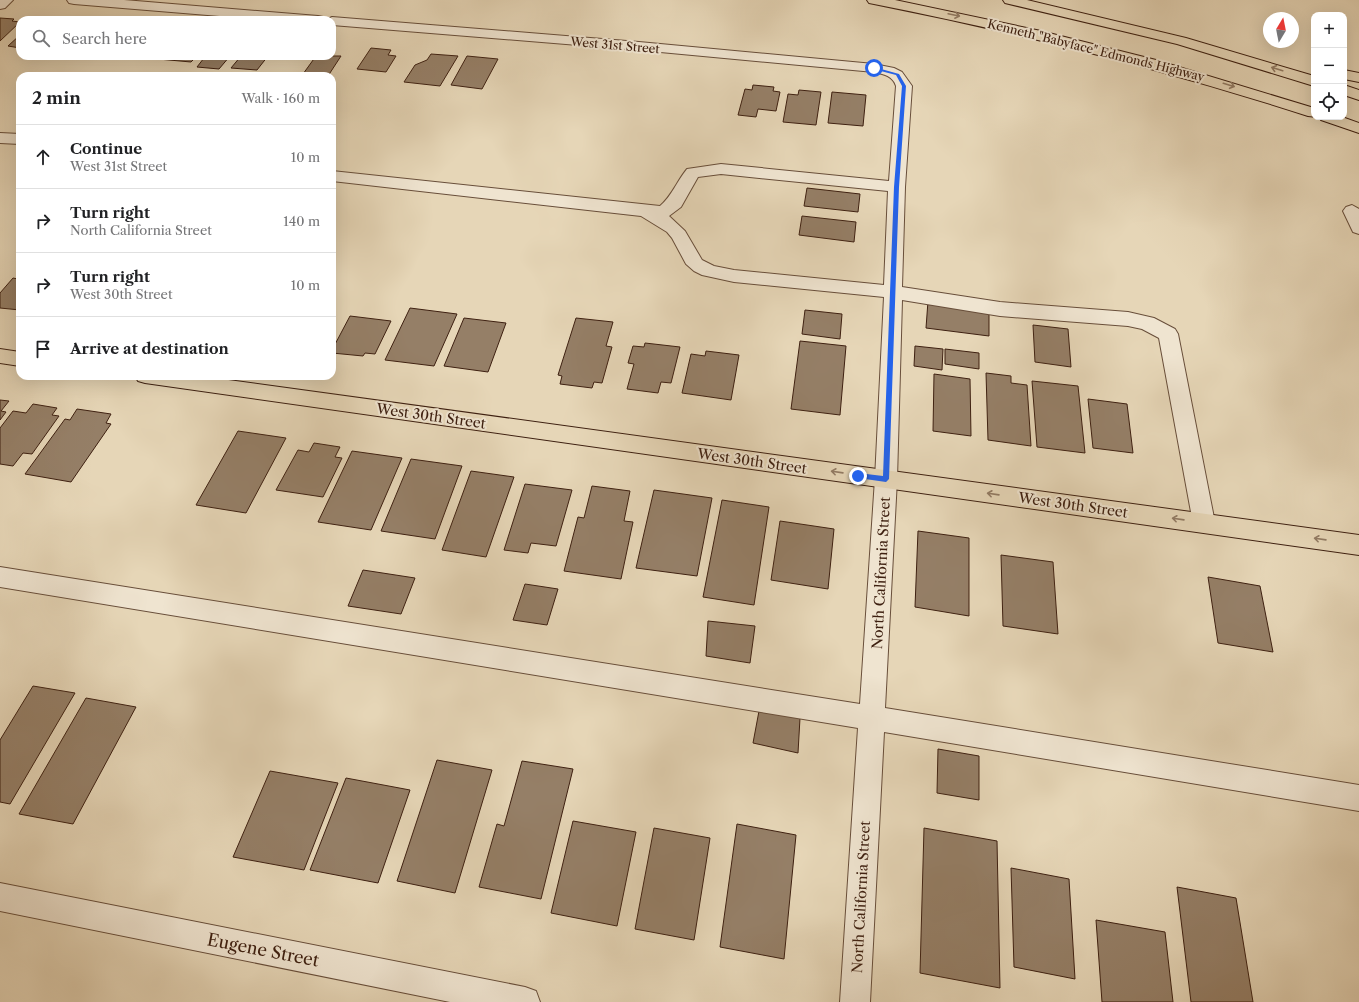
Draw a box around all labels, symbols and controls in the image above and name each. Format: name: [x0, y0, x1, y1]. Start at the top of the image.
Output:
one-way arrow: [947, 12, 960, 20]
north arrow: [1263, 12, 1299, 48]
map controls: [1311, 12, 1347, 120]
button: +: [1311, 12, 1347, 48]
search box: [16, 16, 336, 60]
street label: Kenneth "Babyface" Edmonds Highway: [986, 16, 1206, 84]
icon: search: [30, 27, 52, 49]
text: Search here: [62, 29, 147, 48]
street label: West 31st Street: [569, 34, 661, 56]
button: −: [1311, 48, 1347, 84]
route start: [865, 59, 883, 77]
one-way arrow: [1270, 65, 1283, 72]
one-way arrow: [1222, 82, 1235, 89]
button: locate: [1311, 84, 1347, 120]
text: 2 min: [32, 88, 81, 108]
text: Walk · 160 m: [241, 90, 320, 106]
text: Continue: [70, 139, 142, 158]
icon: ahead: [32, 146, 54, 168]
text: 10 m: [291, 149, 320, 165]
text: West 31st Street: [70, 158, 167, 174]
text: Turn right: [70, 203, 150, 222]
icon: right: [32, 210, 54, 232]
text: 140 m: [283, 213, 320, 229]
text: North California Street: [70, 222, 212, 238]
text: Turn right: [70, 267, 150, 286]
icon: right: [32, 274, 54, 296]
text: 10 m: [291, 277, 320, 293]
text: West 30th Street: [70, 286, 173, 302]
icon: arrive: [32, 338, 54, 360]
text: Arrive at destination: [70, 339, 229, 358]
street label: West 30th Street: [374, 399, 487, 433]
street label: West 30th Street: [695, 444, 808, 478]
route end: [849, 467, 867, 485]
one-way arrow: [831, 469, 844, 476]
street label: West 30th Street: [1016, 488, 1129, 522]
one-way arrow: [987, 490, 1000, 498]
street label: North California Street: [868, 496, 894, 650]
one-way arrow: [1172, 515, 1185, 523]
one-way arrow: [1314, 535, 1327, 543]
street label: North California Street: [848, 820, 874, 974]
street label: Eugene Street: [205, 929, 321, 971]

